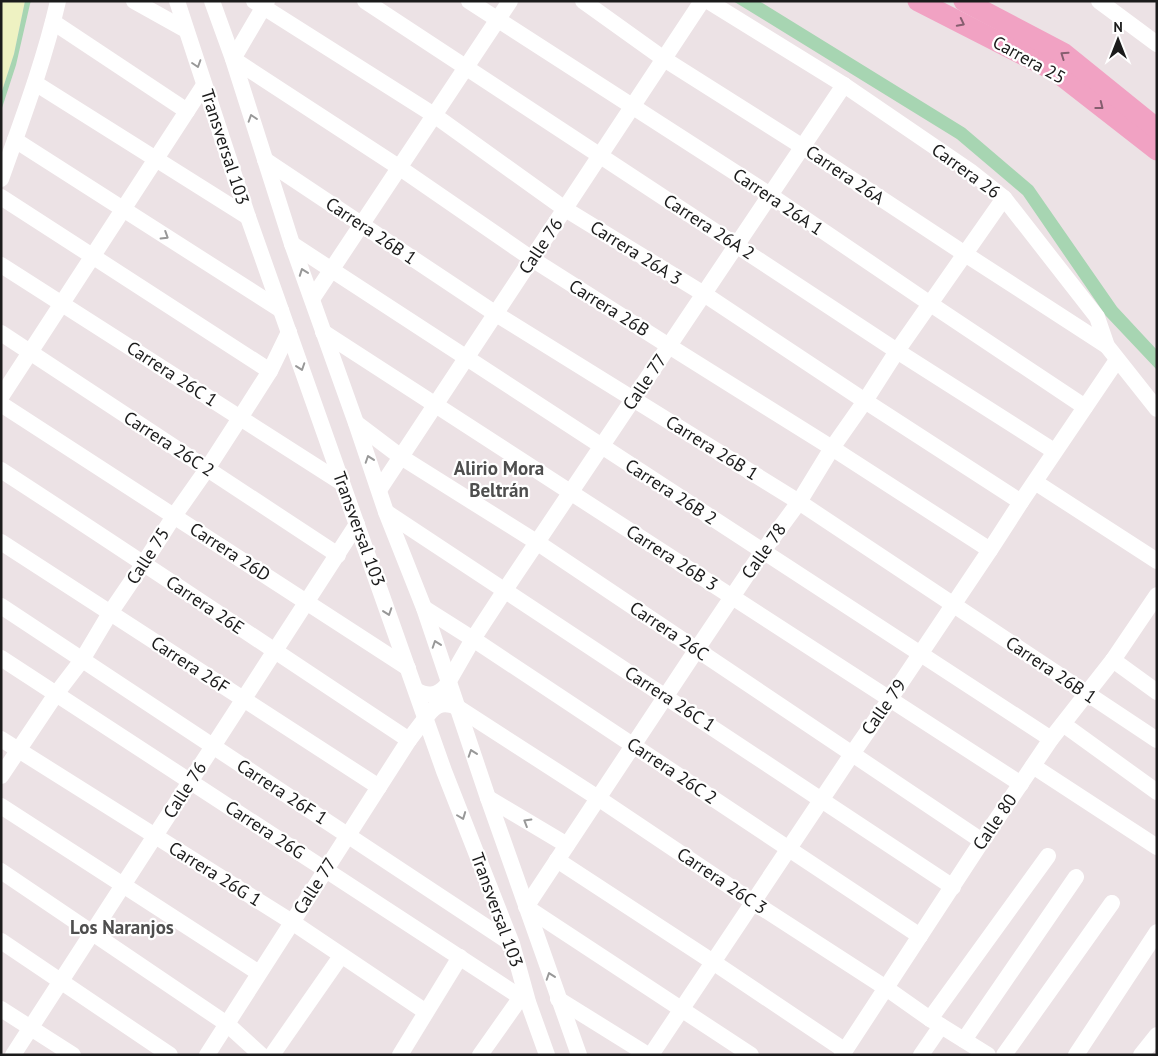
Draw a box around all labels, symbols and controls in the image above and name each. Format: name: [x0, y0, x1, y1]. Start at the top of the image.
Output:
north arrow: [1093, 15, 1143, 65]
one-way arrow: [956, 17, 965, 27]
text: N: [1113, 18, 1123, 36]
street label: Carrera 25: [989, 30, 1070, 89]
one-way arrow: [1060, 52, 1070, 61]
one-way arrow: [191, 60, 201, 68]
street label: Transversal 103: [196, 86, 255, 208]
one-way arrow: [1094, 101, 1103, 109]
one-way arrow: [247, 115, 257, 123]
street label: Carrera 26: [927, 138, 1005, 203]
street label: Carrera 26A: [801, 140, 890, 210]
street label: Carrera 26A 1: [729, 163, 828, 240]
street label: Carrera 26A 2: [659, 189, 759, 265]
street label: Carrera 26B 1: [321, 192, 421, 269]
street label: Calle 76: [513, 213, 568, 278]
street label: Carrera 26A 3: [586, 215, 687, 290]
one-way arrow: [159, 230, 168, 239]
one-way arrow: [299, 269, 309, 277]
street label: Carrera 26B: [565, 274, 654, 341]
street label: Carrera 26C 1: [122, 336, 222, 412]
street label: Calle 77: [617, 349, 672, 414]
one-way arrow: [296, 362, 306, 371]
street label: Carrera 26C 2: [119, 406, 219, 482]
street label: Carrera 26B 1: [662, 410, 763, 485]
street label: Carrera 26B 2: [621, 453, 722, 530]
one-way arrow: [364, 455, 374, 463]
district label: Alirio Mora Beltrán: [454, 456, 544, 502]
street label: Transversal 103: [328, 468, 391, 589]
street label: Carrera 26D: [186, 517, 275, 586]
street label: Calle 78: [736, 518, 791, 583]
street label: Carrera 26B 3: [622, 519, 723, 596]
street label: Calle 75: [121, 523, 174, 588]
street label: Carrera 26E: [162, 570, 249, 639]
street label: Carrera 26C: [626, 596, 713, 665]
one-way arrow: [382, 608, 392, 616]
street label: Carrera 26F: [147, 631, 234, 698]
street label: Carrera 26B 1: [1001, 631, 1101, 708]
one-way arrow: [432, 641, 442, 649]
street label: Carrera 26C 1: [620, 661, 720, 737]
street label: Calle 79: [856, 674, 911, 739]
street label: Carrera 26C 2: [623, 732, 722, 809]
one-way arrow: [468, 749, 478, 757]
street label: Carrera 26F 1: [233, 754, 332, 829]
street label: Calle 76: [158, 757, 211, 822]
street label: Calle 80: [967, 789, 1022, 854]
street label: Carrera 26G: [221, 795, 310, 864]
one-way arrow: [456, 811, 466, 820]
one-way arrow: [524, 818, 533, 828]
street label: Carrera 26G 1: [164, 836, 266, 911]
street label: Carrera 26C 3: [673, 842, 772, 919]
street label: Transversal 103: [466, 849, 529, 970]
street label: Calle 77: [288, 853, 341, 918]
district label: Los Naranjos: [70, 915, 174, 939]
one-way arrow: [546, 972, 556, 981]

